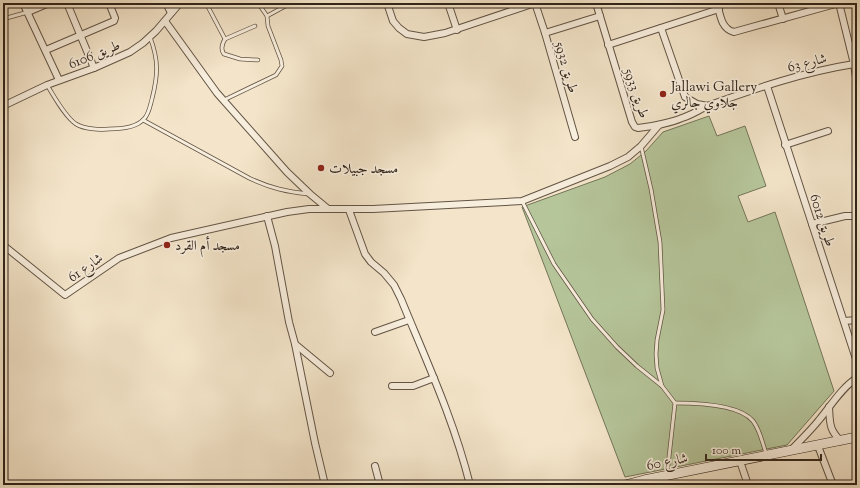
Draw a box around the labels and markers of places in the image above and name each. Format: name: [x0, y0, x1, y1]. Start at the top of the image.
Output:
place label: Jallawi Gallery جلاوي جالري: [670, 78, 757, 114]
marker: Jallawi Gallery جلاوي جالري: [658, 89, 668, 99]
place label: مسجد جبيلات: [329, 160, 398, 180]
marker: مسجد جبيلات: [316, 163, 326, 173]
place label: مسجد أم القرد: [175, 235, 240, 258]
marker: مسجد أم القرد: [162, 240, 172, 250]

